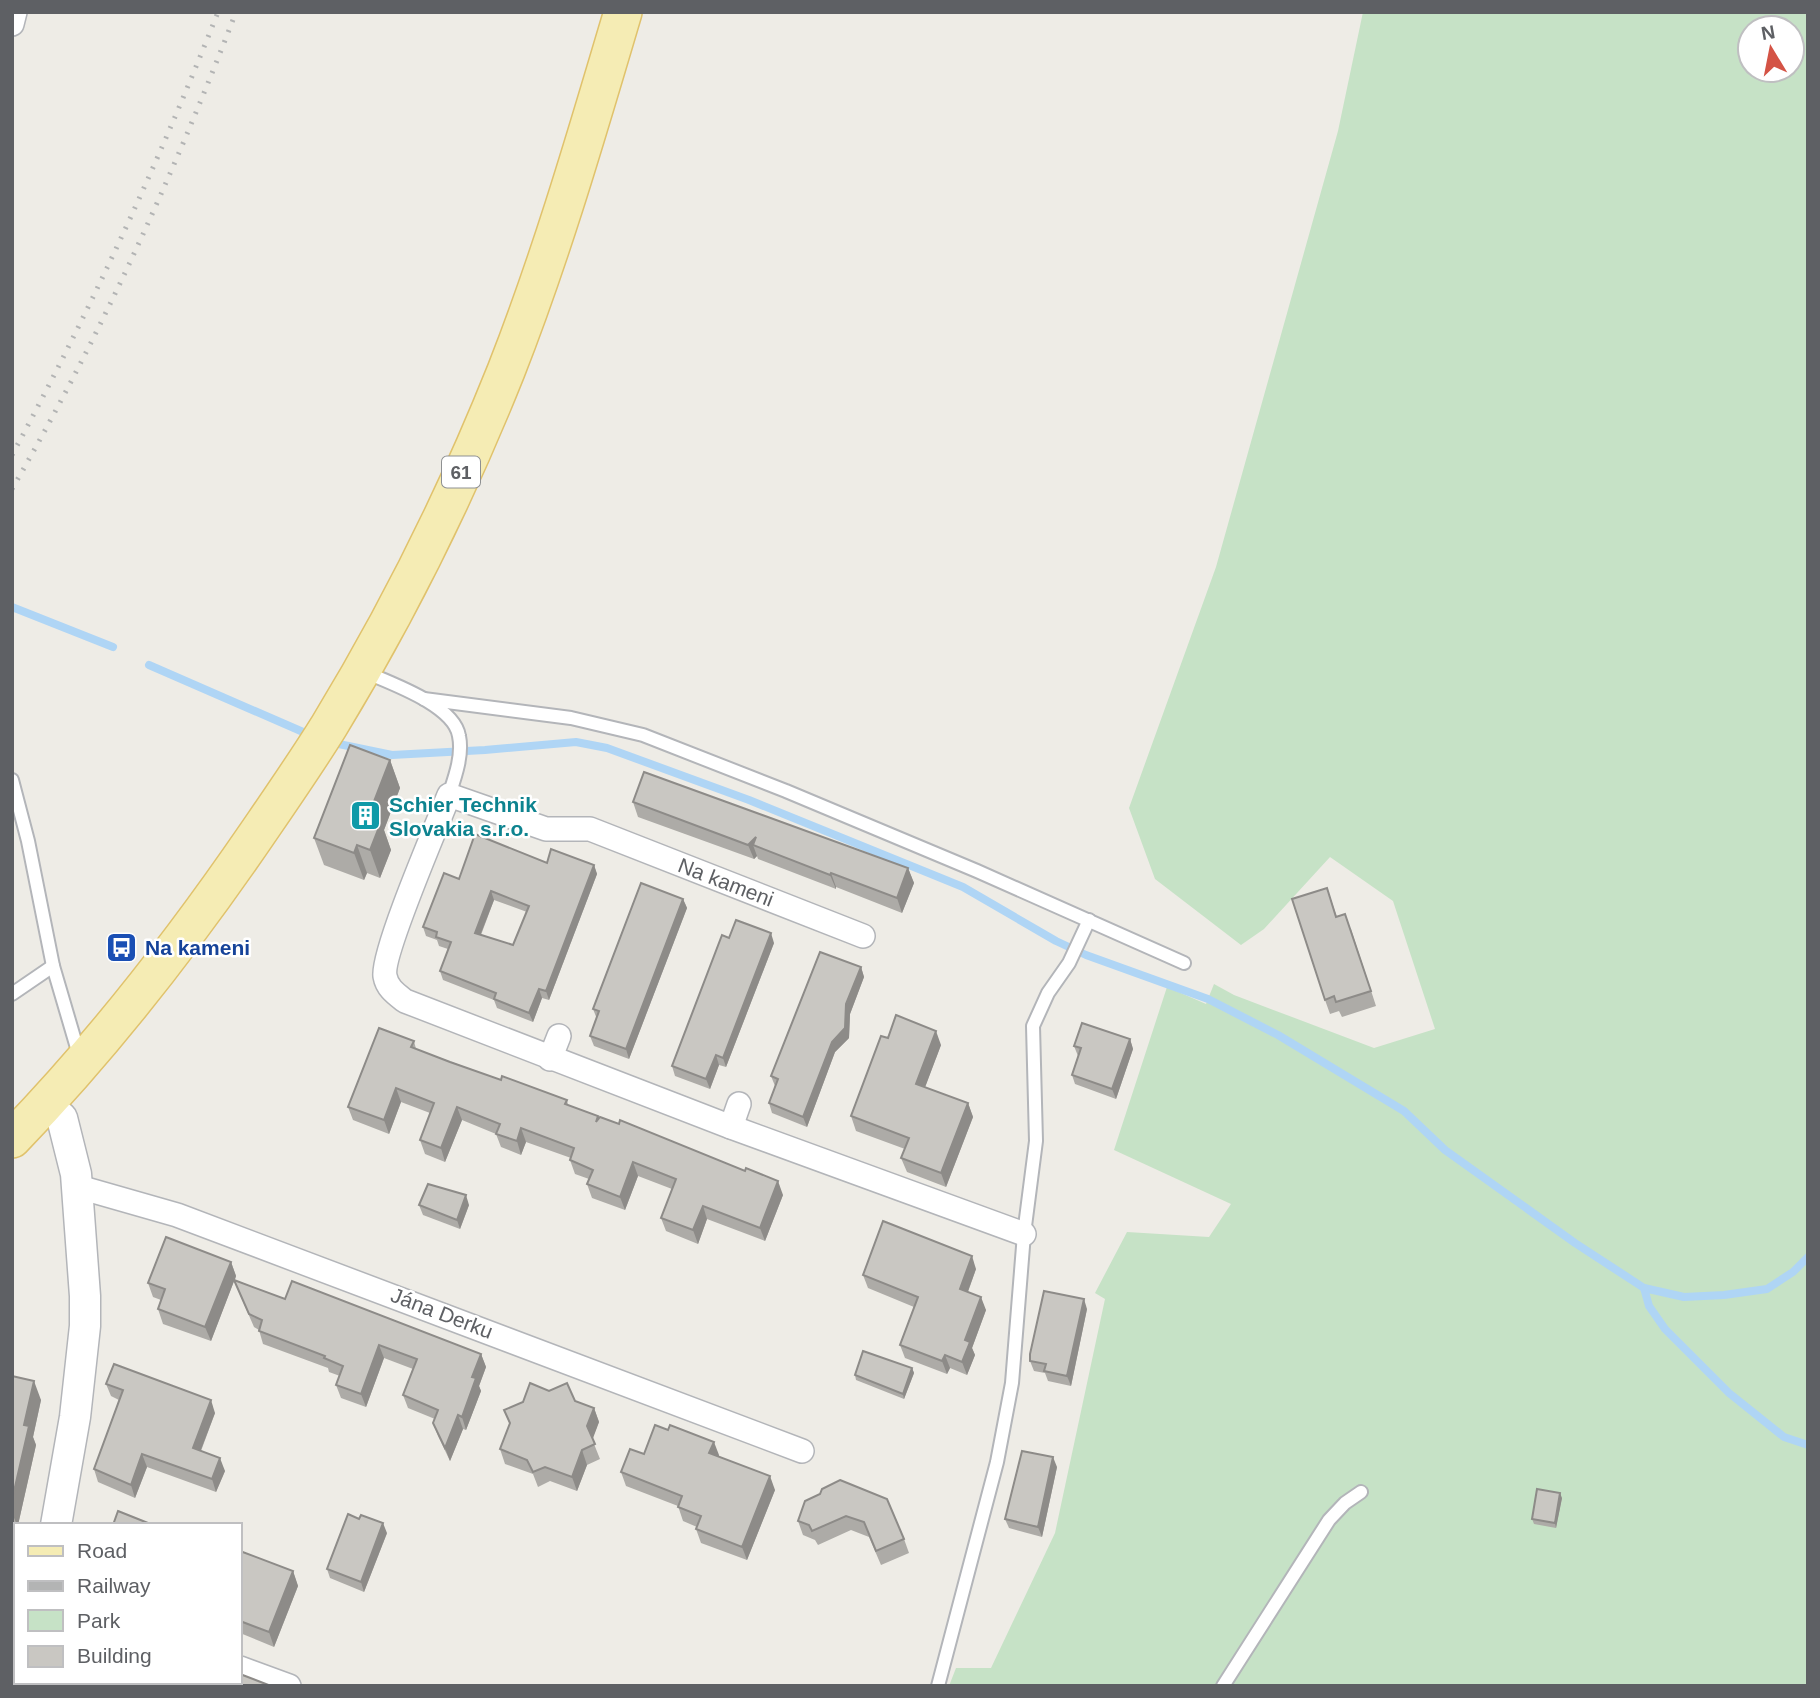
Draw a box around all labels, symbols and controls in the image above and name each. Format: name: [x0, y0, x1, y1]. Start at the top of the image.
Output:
north arrow: [1736, 14, 1806, 84]
text: N: [1760, 21, 1777, 44]
road number: 61: [442, 457, 480, 488]
place label: Schier Technik Slovakia s.r.o.: [389, 793, 537, 840]
building icon: Schier Technik Slovakia s.r.o.: [349, 799, 383, 833]
street label: Na kameni: [675, 853, 777, 911]
bus stop icon: Na kameni: [105, 930, 139, 964]
place label: Na kameni: [145, 936, 250, 959]
street label: Jána Derku: [388, 1283, 496, 1343]
legend: [14, 1523, 242, 1684]
text: Road: [77, 1539, 127, 1562]
text: Railway: [77, 1574, 151, 1597]
text: Park: [77, 1609, 121, 1632]
text: Building: [77, 1644, 152, 1667]

